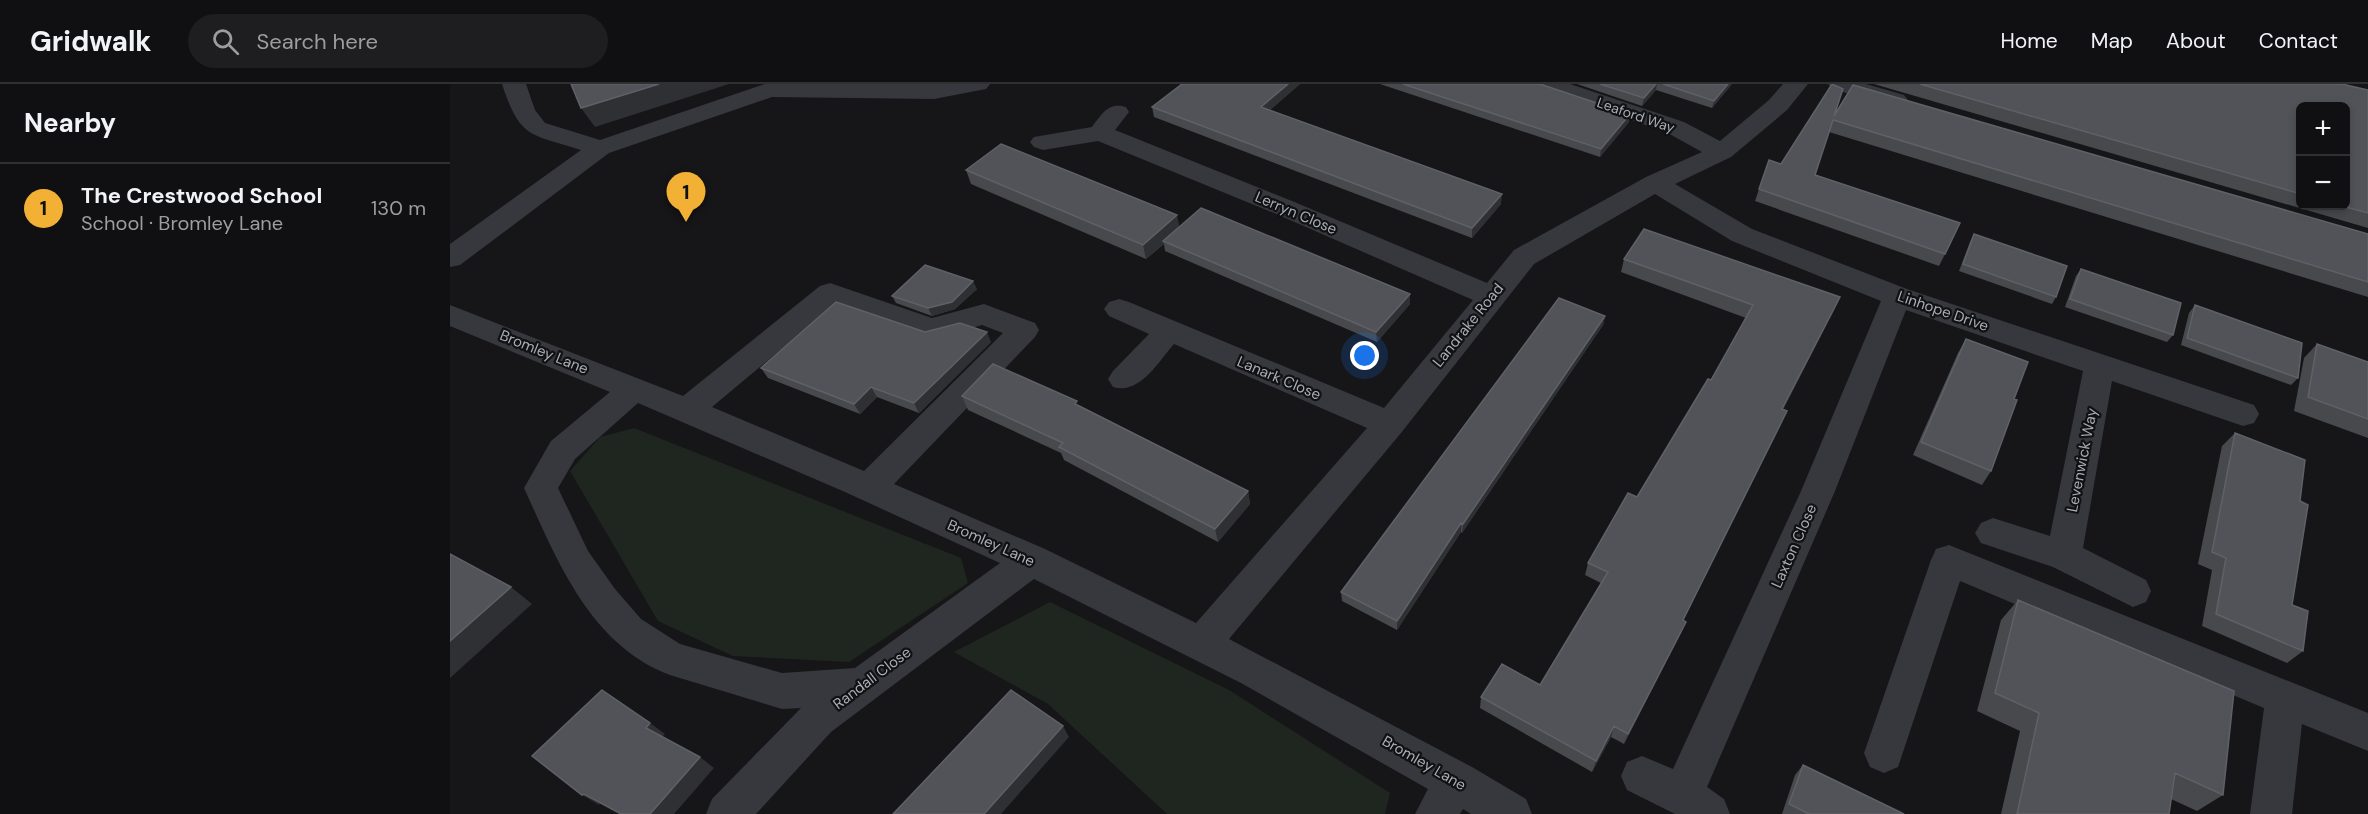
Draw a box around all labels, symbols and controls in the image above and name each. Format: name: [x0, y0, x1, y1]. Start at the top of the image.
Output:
search box: [188, 14, 608, 68]
text: Gridwalk: [30, 23, 152, 60]
icon: search: [209, 25, 242, 58]
text: Search here: [257, 27, 378, 56]
text: Home: [2000, 27, 2058, 55]
text: Map: [2091, 27, 2133, 55]
text: About: [2166, 27, 2226, 55]
text: Contact: [2259, 27, 2338, 55]
street label: Leaford Way: [1595, 93, 1677, 137]
map controls: [2296, 102, 2350, 210]
button: +: [2296, 102, 2350, 156]
text: Nearby: [24, 106, 116, 140]
button: −: [2296, 156, 2350, 210]
pin: 1: [666, 172, 706, 222]
text: The Crestwood School: [81, 181, 322, 210]
street label: Lerryn Close: [1252, 187, 1340, 239]
text: 1: [40, 195, 47, 221]
text: 130 m: [371, 195, 426, 221]
text: School · Bromley Lane: [81, 210, 283, 236]
street label: Landrake Road: [1428, 279, 1508, 371]
street label: Linhope Drive: [1895, 286, 1991, 336]
street label: Bromley Lane: [497, 325, 591, 379]
your location: [1350, 341, 1379, 370]
street label: Lanark Close: [1234, 351, 1324, 405]
street label: Levenwick Way: [2062, 406, 2102, 514]
street label: Laxton Close: [1767, 501, 1821, 591]
street label: Bromley Lane: [944, 515, 1038, 571]
street label: Randall Close: [829, 642, 915, 714]
street label: Bromley Lane: [1378, 731, 1470, 795]

